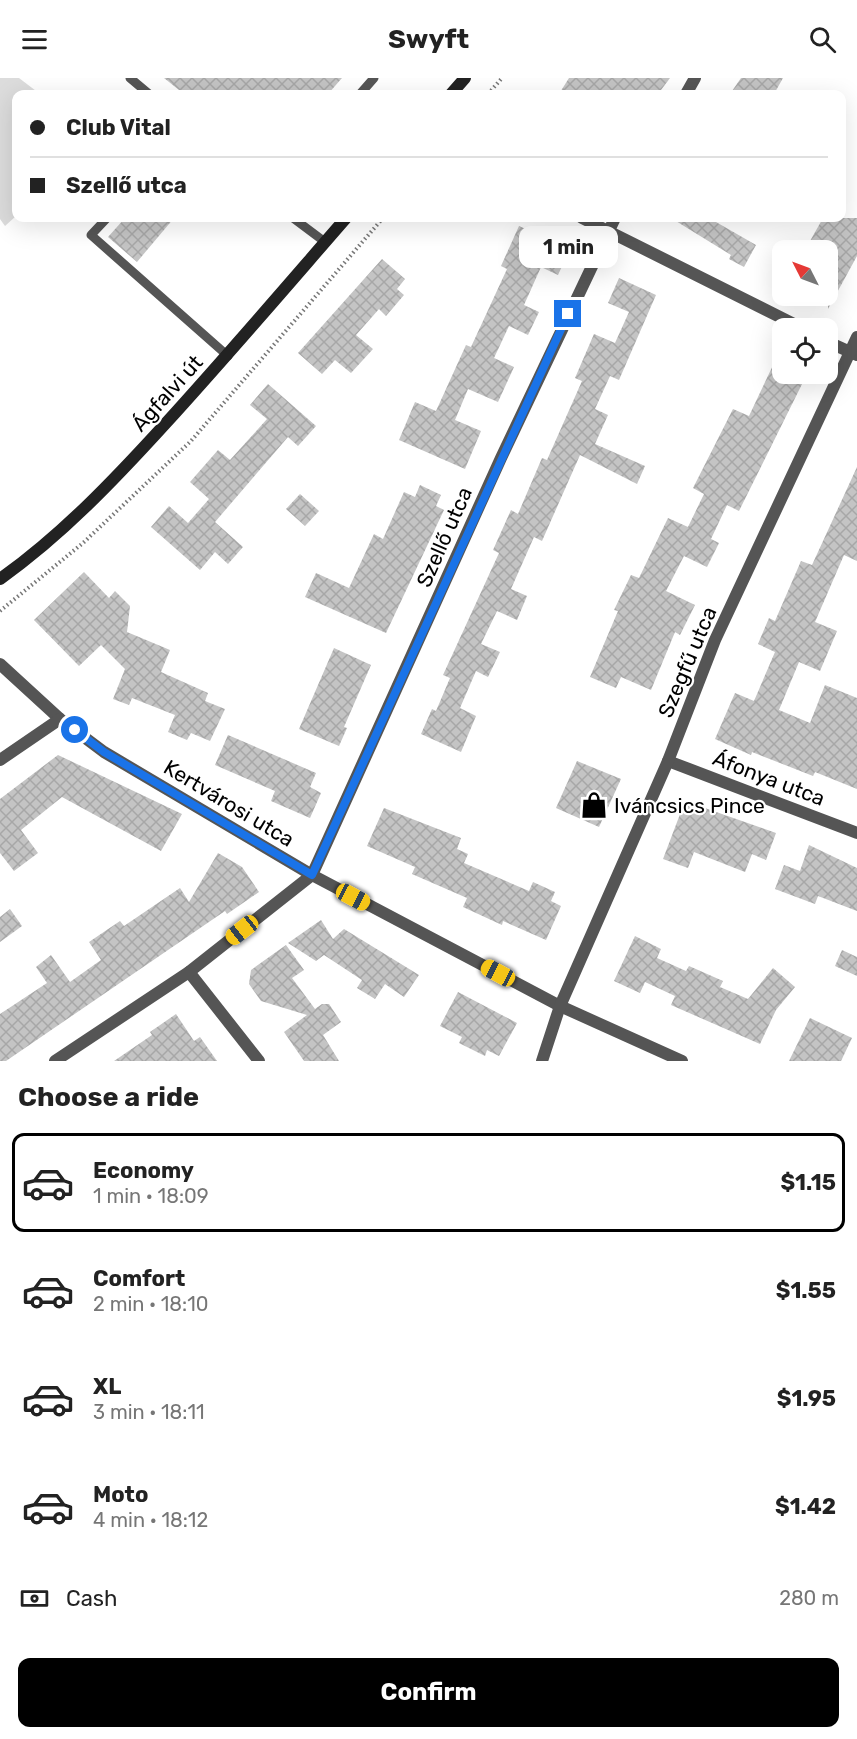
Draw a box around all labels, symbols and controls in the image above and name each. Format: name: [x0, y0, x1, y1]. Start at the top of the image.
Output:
icon: menu: [18, 23, 51, 56]
text: Swyft: [388, 23, 469, 55]
icon: search: [806, 23, 839, 56]
text: Club Vital: [66, 114, 171, 141]
text: Szellő utca: [66, 172, 187, 199]
callout: 1 min: [518, 227, 618, 269]
text: 1 min: [543, 235, 594, 259]
north arrow: [772, 240, 838, 306]
map controls: [772, 240, 838, 384]
route end: [554, 300, 581, 327]
button: locate: [772, 318, 838, 384]
street label: Ágfalvi út: [126, 350, 208, 436]
street label: Szellő utca: [411, 483, 477, 591]
street label: Szegfű utca: [652, 603, 722, 721]
route start: [61, 716, 88, 743]
street label: Áfonya utca: [709, 745, 829, 811]
street label: Kertvárosi utca: [159, 754, 299, 852]
shop icon: Iváncsics Pince: [579, 790, 609, 820]
place label: Iváncsics Pince: [614, 793, 765, 818]
car: [333, 881, 373, 913]
car: [222, 912, 262, 948]
car: [478, 957, 518, 989]
text: Choose a ride: [18, 1081, 199, 1113]
icon: car: [21, 1156, 75, 1210]
text: Economy: [93, 1157, 194, 1184]
text: $1.15: [780, 1169, 836, 1196]
text: 1 min · 18:09: [93, 1184, 209, 1208]
icon: car: [21, 1264, 75, 1318]
text: Comfort: [93, 1265, 185, 1292]
text: $1.55: [776, 1277, 836, 1304]
text: 2 min · 18:10: [93, 1292, 208, 1316]
icon: car: [21, 1372, 75, 1426]
text: XL: [93, 1373, 121, 1400]
text: $1.95: [777, 1385, 836, 1412]
text: 3 min · 18:11: [93, 1400, 205, 1424]
icon: car: [21, 1480, 75, 1534]
text: Moto: [93, 1481, 148, 1508]
text: $1.42: [775, 1493, 836, 1520]
text: 4 min · 18:12: [93, 1508, 208, 1532]
icon: cash: [18, 1582, 51, 1615]
text: Cash: [66, 1585, 117, 1612]
text: 280 m: [779, 1586, 839, 1610]
button: Confirm: [18, 1658, 839, 1727]

